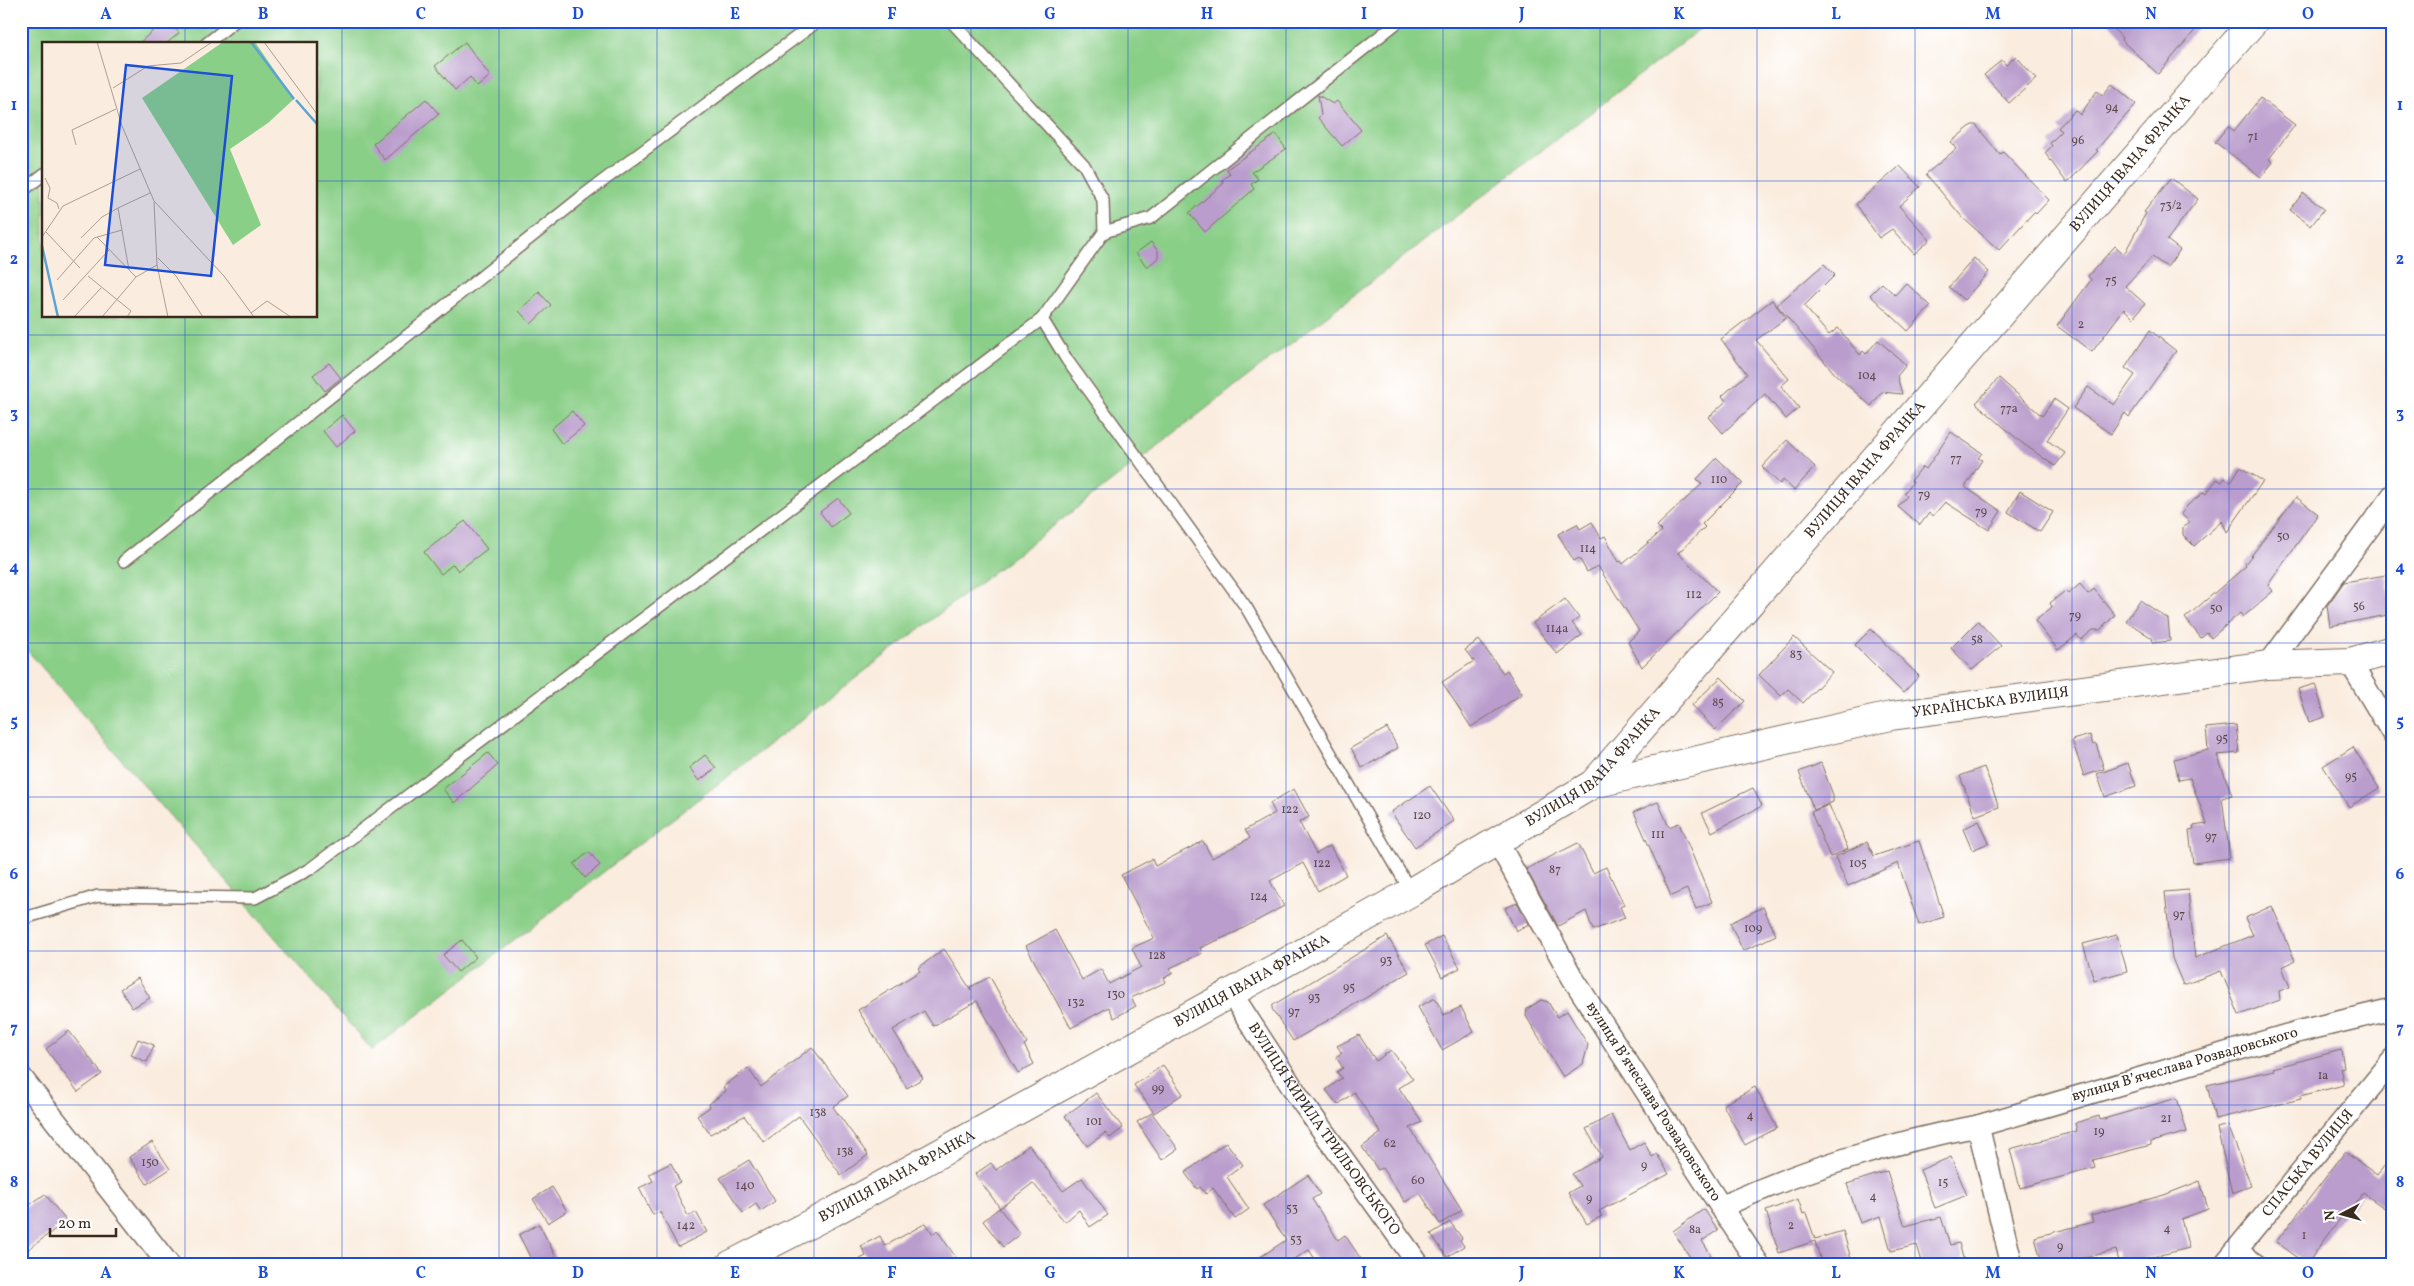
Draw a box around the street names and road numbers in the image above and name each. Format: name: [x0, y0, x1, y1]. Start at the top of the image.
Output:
street label: ВУЛИЦЯ ІВАНА ФРАНКА: [2065, 90, 2196, 237]
street label: ВУЛИЦЯ ІВАНА ФРАНКА: [1800, 396, 1931, 543]
street label: УКРАЇНСЬКА ВУЛИЦЯ: [1911, 682, 2070, 724]
street label: ВУЛИЦЯ ІВАНА ФРАНКА: [1521, 702, 1666, 832]
street label: ВУЛИЦЯ ІВАНА ФРАНКА: [1170, 929, 1334, 1033]
street label: вулиця Вʼячеслава Розвадовського: [1580, 998, 1726, 1206]
street label: ВУЛИЦЯ КИРИЛА ТРИЛЬОВСЬКОГО: [1243, 1019, 1405, 1240]
street label: вулиця Вʼячеслава Розвадовського: [2069, 1023, 2301, 1107]
street label: СПАСЬКА ВУЛИЦЯ: [2257, 1105, 2359, 1222]
street label: ВУЛИЦЯ ІВАНА ФРАНКА: [815, 1125, 980, 1228]

